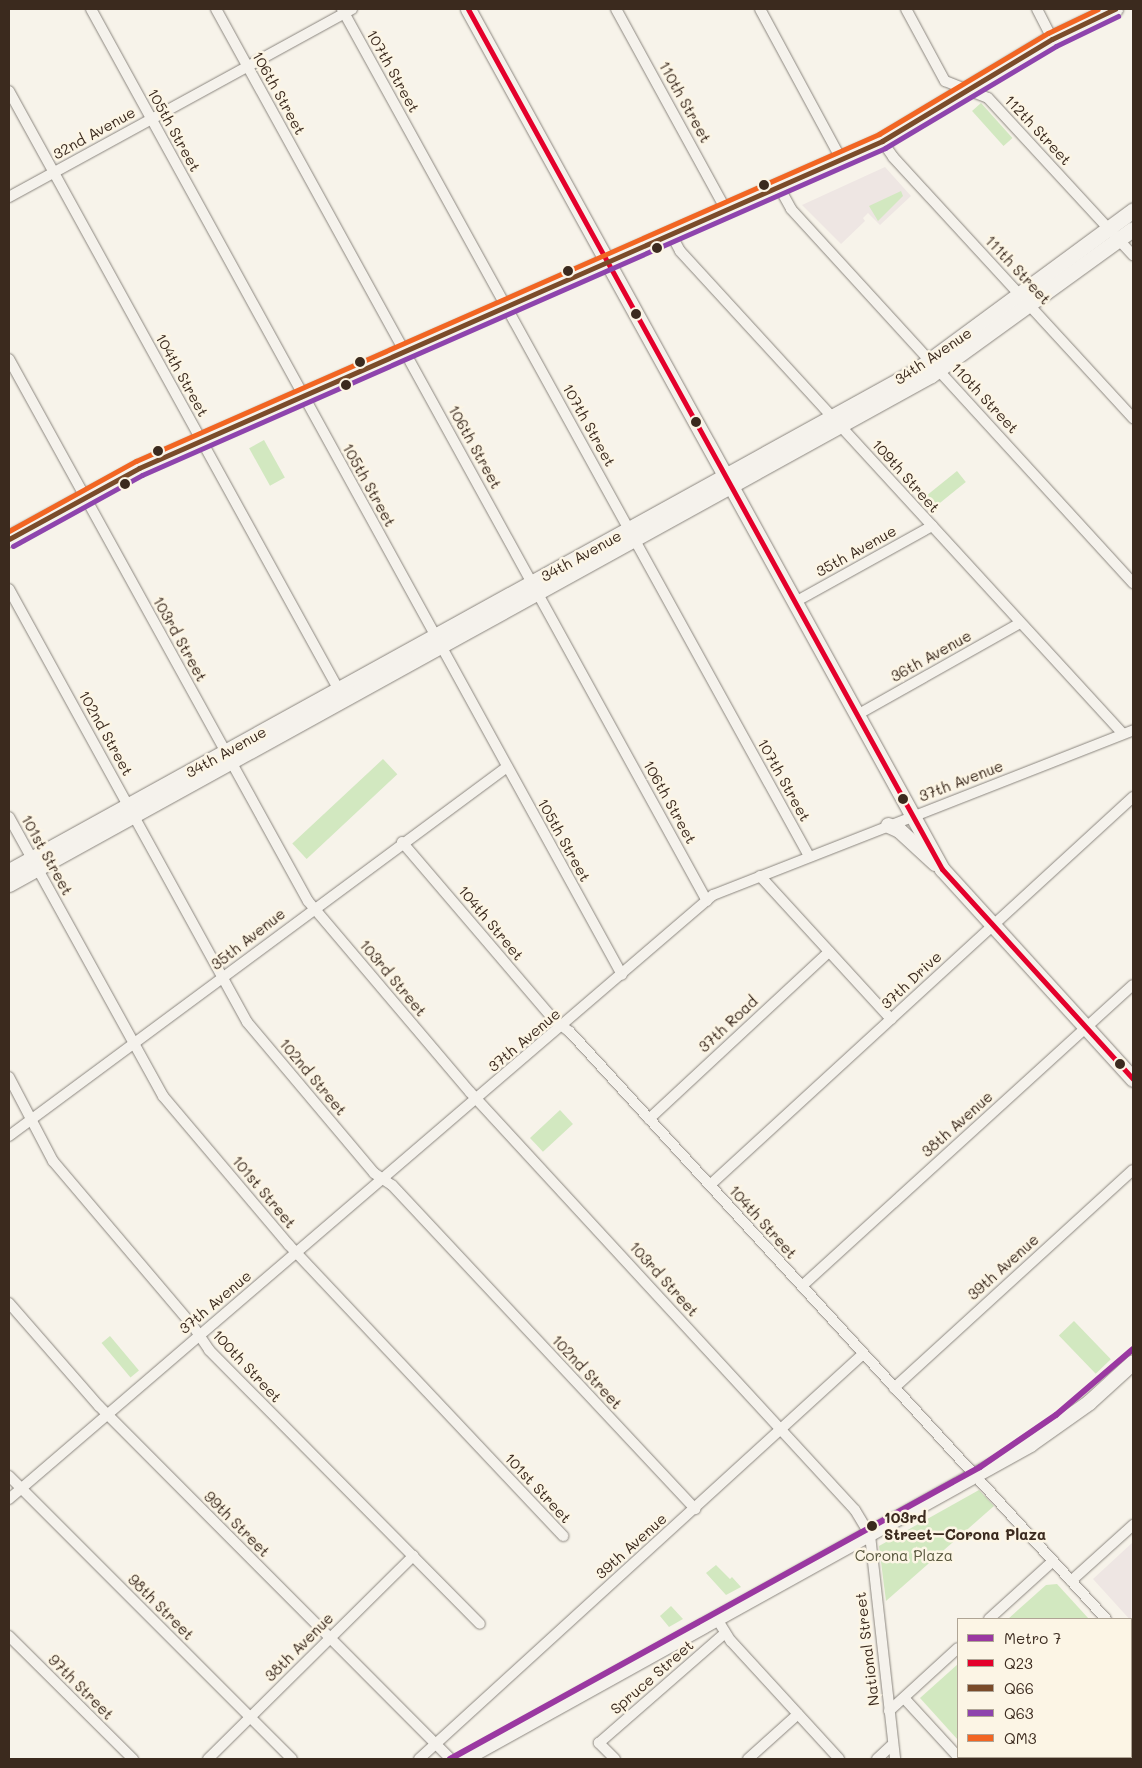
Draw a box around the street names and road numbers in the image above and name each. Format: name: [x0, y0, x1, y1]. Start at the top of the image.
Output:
street label: 107th Street: [363, 26, 423, 116]
street label: 106th Street: [249, 48, 309, 138]
street label: 110th Street: [655, 58, 715, 146]
street label: 105th Street: [144, 85, 204, 175]
street label: 112th Street: [1001, 91, 1075, 169]
street label: 32nd Avenue: [50, 103, 138, 163]
street label: 111th Street: [982, 232, 1054, 308]
street label: 34th Avenue: [891, 324, 975, 388]
street label: 104th Street: [152, 330, 212, 420]
street label: 110th Street: [948, 359, 1022, 437]
street label: 107th Street: [559, 380, 619, 470]
street label: 106th Street: [445, 402, 505, 492]
street label: 109th Street: [868, 436, 944, 516]
street label: 105th Street: [339, 440, 399, 530]
street label: 35th Avenue: [813, 521, 899, 581]
street label: 34th Avenue: [538, 526, 624, 586]
street label: 103rd Street: [149, 593, 211, 685]
street label: 36th Avenue: [887, 626, 975, 686]
street label: 102nd Street: [75, 687, 137, 779]
street label: 34th Avenue: [183, 722, 269, 782]
street label: 107th Street: [754, 735, 814, 825]
street label: 106th Street: [640, 757, 700, 847]
street label: 37th Avenue: [916, 757, 1006, 805]
street label: 105th Street: [534, 795, 594, 885]
street label: 101st Street: [18, 812, 76, 898]
street label: 104th Street: [454, 882, 528, 964]
street label: 35th Avenue: [207, 904, 289, 974]
street label: 103rd Street: [356, 936, 430, 1020]
street label: 37th Drive: [877, 947, 945, 1013]
street label: 37th Road: [695, 992, 761, 1056]
street label: 37th Avenue: [484, 1005, 564, 1075]
street label: 102nd Street: [276, 1035, 350, 1119]
street label: 38th Avenue: [918, 1087, 996, 1161]
street label: 101st Street: [228, 1152, 300, 1232]
street label: 104th Street: [725, 1182, 801, 1262]
street label: 39th Avenue: [964, 1230, 1042, 1304]
street label: 103rd Street: [626, 1238, 702, 1320]
street label: 37th Avenue: [175, 1267, 255, 1337]
street label: 100th Street: [209, 1326, 285, 1406]
street label: 102nd Street: [548, 1331, 626, 1413]
street label: 101st Street: [501, 1449, 575, 1527]
street label: 99th Street: [200, 1487, 274, 1561]
street label: 39th Avenue: [592, 1509, 670, 1583]
street label: 98th Street: [124, 1570, 198, 1644]
street label: National Street: [851, 1591, 883, 1707]
street label: 38th Avenue: [261, 1609, 337, 1685]
street label: Spruce Street: [607, 1636, 697, 1718]
street label: 97th Street: [45, 1651, 117, 1723]

